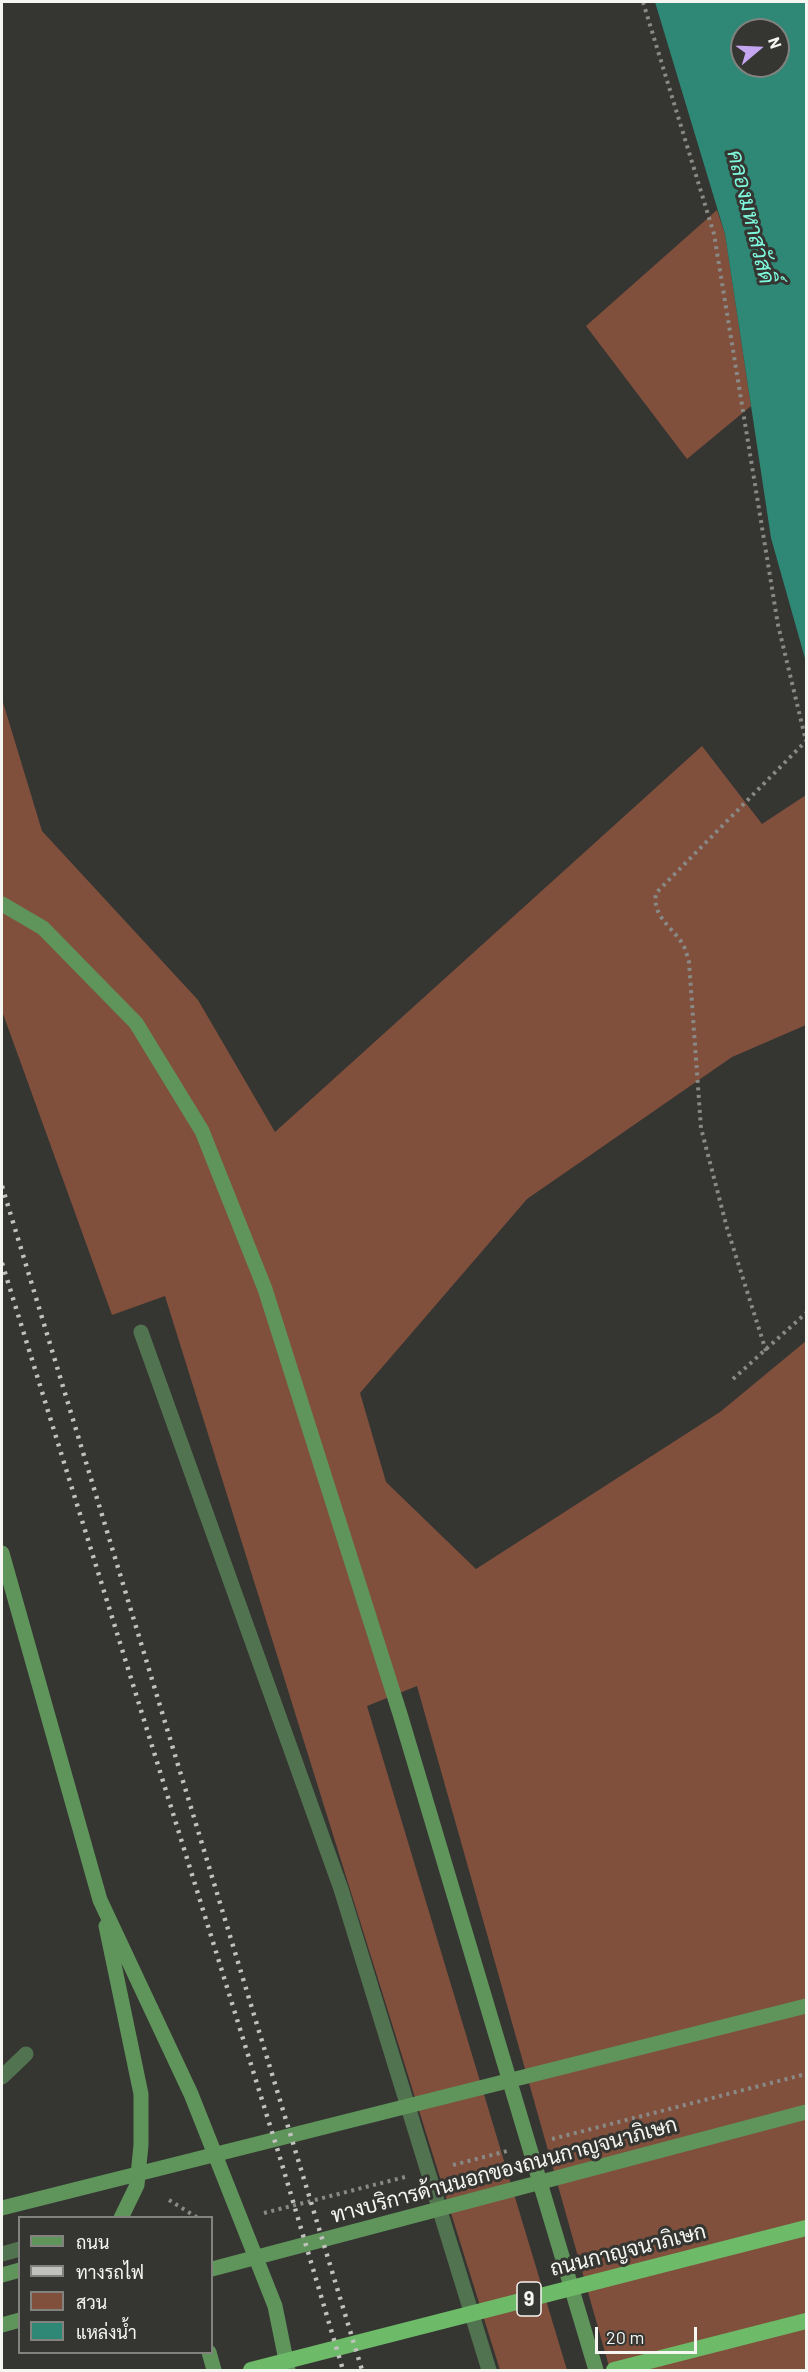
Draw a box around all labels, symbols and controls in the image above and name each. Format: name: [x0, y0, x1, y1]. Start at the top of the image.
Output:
north arrow: [730, 18, 790, 78]
text: N: [765, 34, 786, 51]
water label: คลองมหาสวัสดิ์: [722, 147, 780, 287]
street label: ทางบริการด้านนอกของถนนกาญจนาภิเษก: [328, 2112, 680, 2228]
legend: [18, 2216, 213, 2354]
street label: ถนนกาญจนาภิเษก: [547, 2218, 709, 2282]
text: ถนน: [76, 2231, 109, 2253]
text: ทางรถไฟ: [76, 2261, 144, 2283]
road number: 9: [517, 2282, 541, 2316]
text: สวน: [76, 2291, 107, 2313]
scale bar: [598, 2315, 700, 2353]
text: แหล่งน้ำ: [76, 2321, 137, 2343]
text: 20 m: [606, 2326, 644, 2348]

